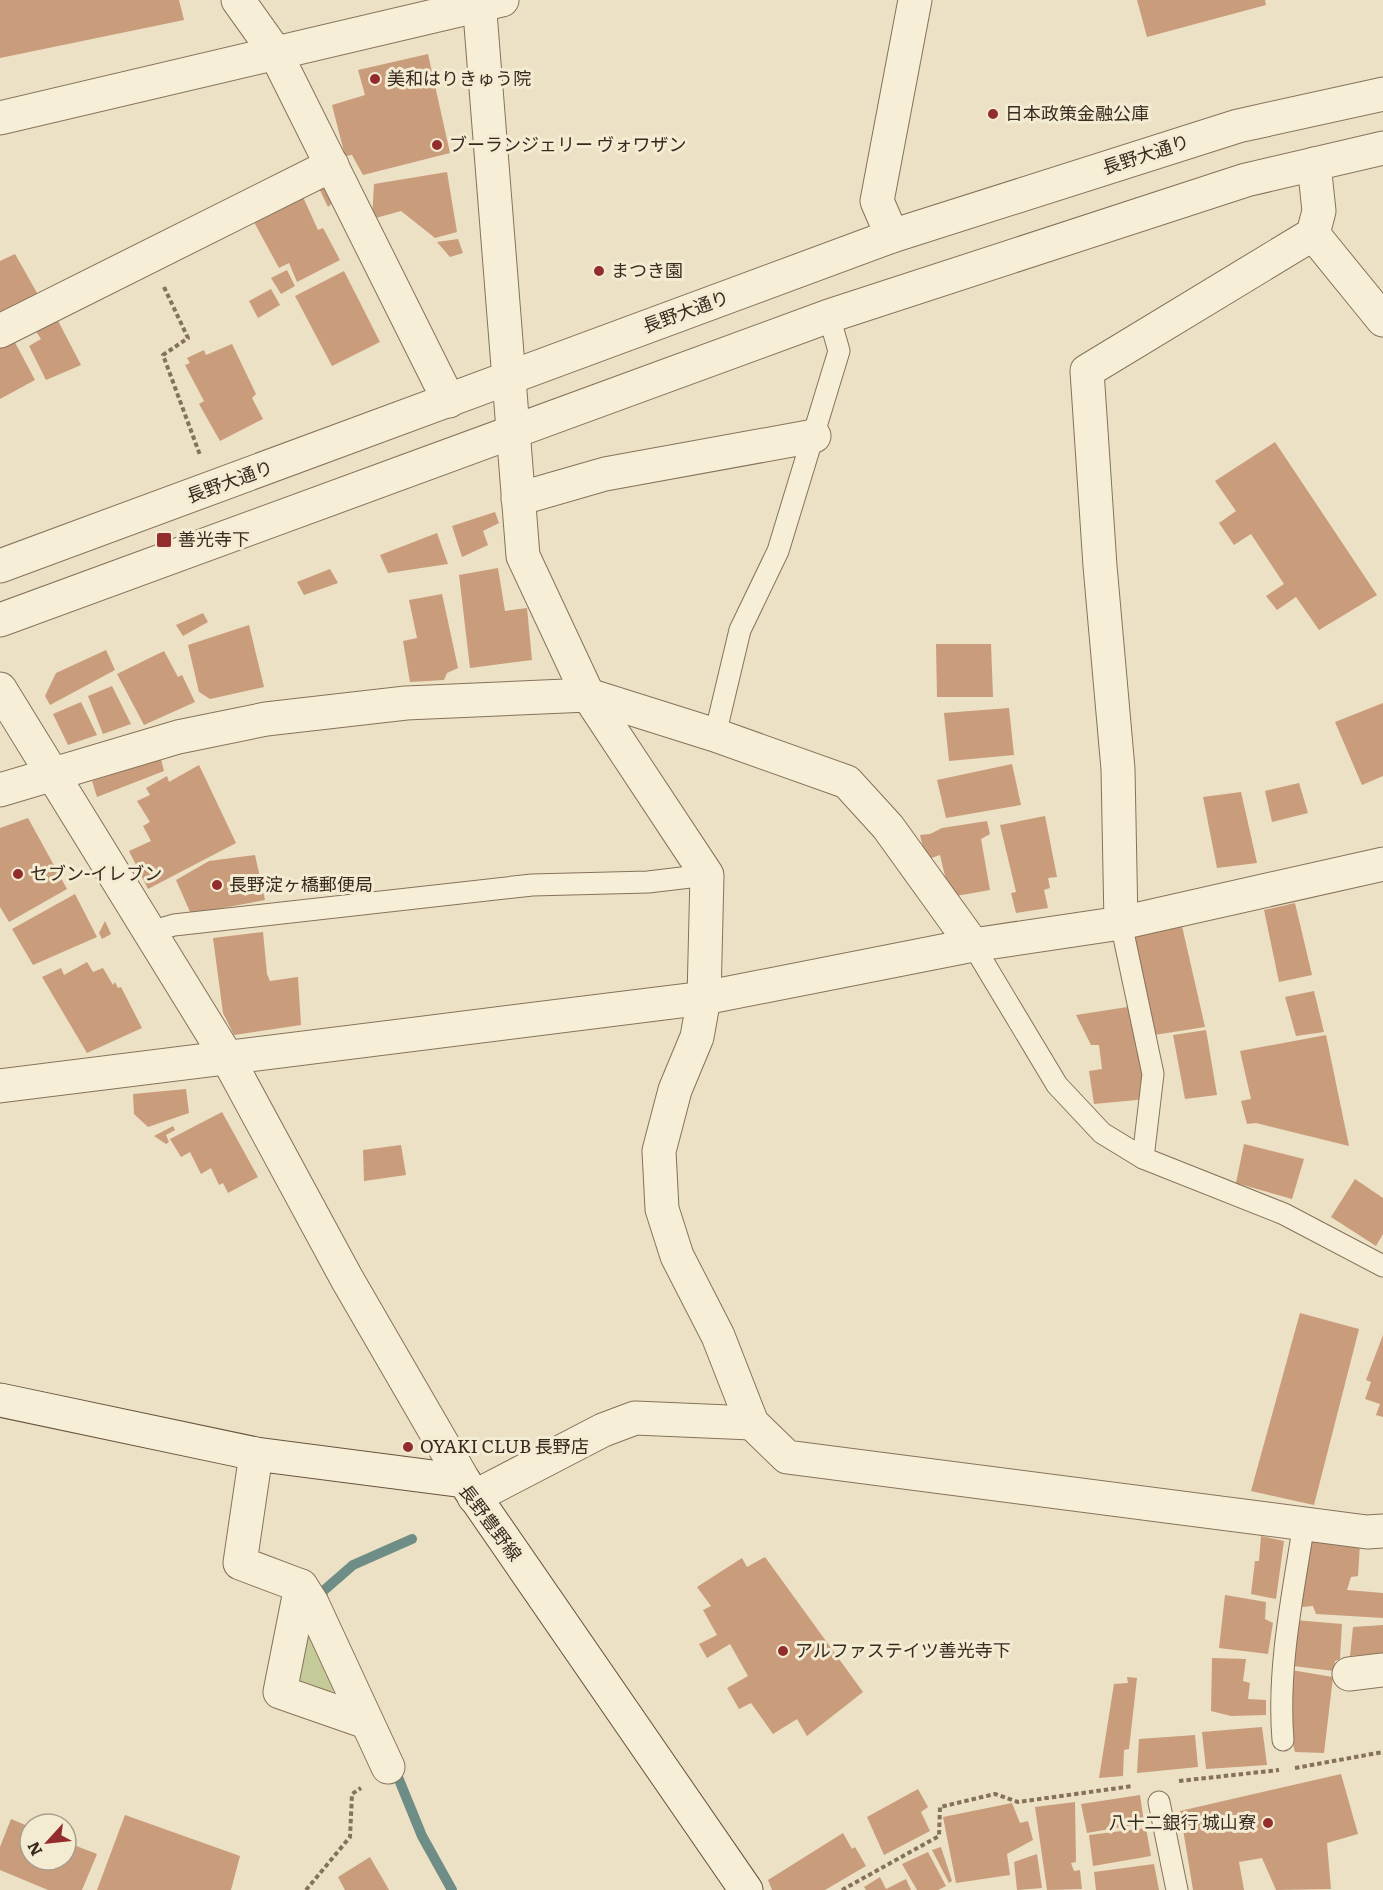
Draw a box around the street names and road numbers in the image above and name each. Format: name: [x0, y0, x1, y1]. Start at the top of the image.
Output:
street label: 長野大通り: [1099, 127, 1193, 180]
street label: 長野大通り: [639, 283, 732, 339]
street label: 長野大通り: [183, 453, 276, 509]
street label: 長野豊野線: [453, 1478, 529, 1566]

